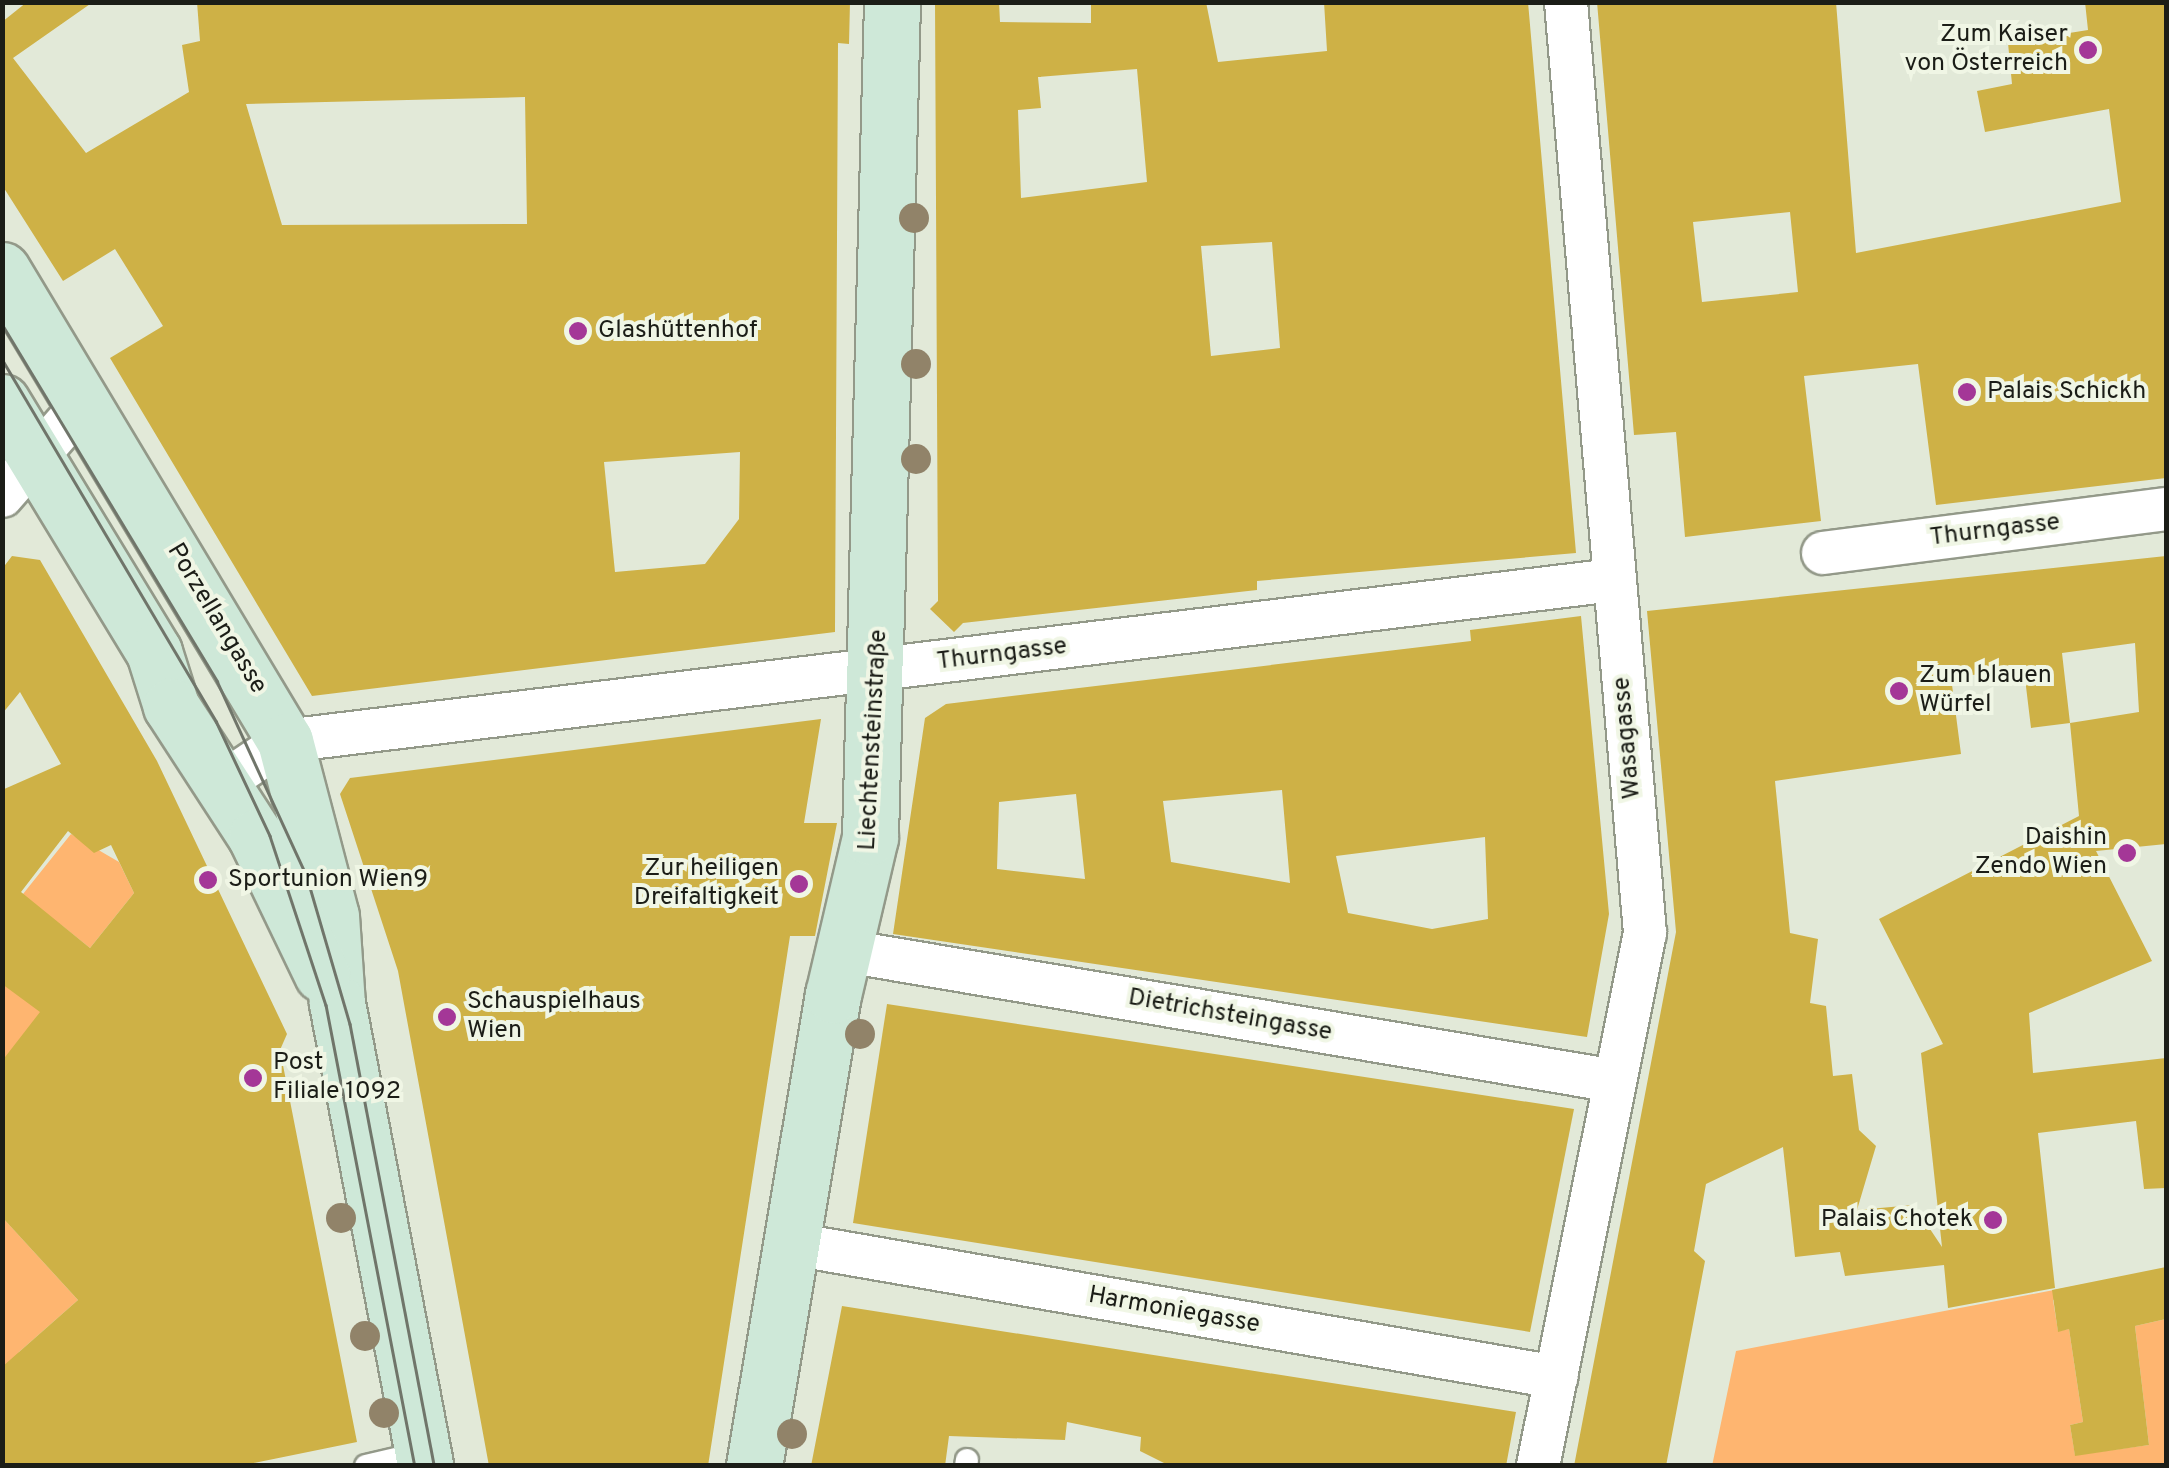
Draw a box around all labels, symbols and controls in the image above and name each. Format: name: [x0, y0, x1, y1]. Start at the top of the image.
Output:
place label: Zum Kaiser von Österreich: [1905, 21, 2068, 80]
marker: Zum Kaiser von Österreich: [2077, 39, 2099, 61]
place label: Glashüttenhof: [598, 316, 757, 346]
marker: Glashüttenhof: [567, 320, 589, 342]
place label: Palais Schickh: [1987, 377, 2146, 407]
marker: Palais Schickh: [1956, 381, 1978, 403]
street label: Thurngasse: [1928, 508, 2062, 554]
street label: Porzellangasse: [159, 538, 273, 700]
street label: Liechtensteinstraße: [853, 629, 895, 851]
street label: Thurngasse: [935, 632, 1069, 678]
place label: Zum blauen Würfel: [1919, 662, 2052, 721]
street label: Wasagasse: [1608, 676, 1648, 800]
marker: Zum blauen Würfel: [1888, 680, 1910, 702]
place label: Daishin Zendo Wien: [1974, 824, 2107, 883]
marker: Daishin Zendo Wien: [2116, 842, 2138, 864]
place label: Zur heiligen Dreifaltigkeit: [634, 855, 779, 914]
place label: Sportunion Wien9: [228, 865, 429, 895]
marker: Sportunion Wien9: [197, 869, 219, 891]
marker: Zur heiligen Dreifaltigkeit: [788, 873, 810, 895]
street label: Dietrichsteingasse: [1126, 983, 1334, 1049]
place label: Schauspielhaus Wien: [467, 988, 641, 1047]
marker: Schauspielhaus Wien: [436, 1006, 458, 1028]
place label: Post Filiale 1092: [273, 1049, 401, 1108]
marker: Post Filiale 1092: [242, 1067, 264, 1089]
place label: Palais Chotek: [1821, 1205, 1973, 1235]
marker: Palais Chotek: [1982, 1209, 2004, 1231]
street label: Harmoniegasse: [1086, 1281, 1262, 1341]

